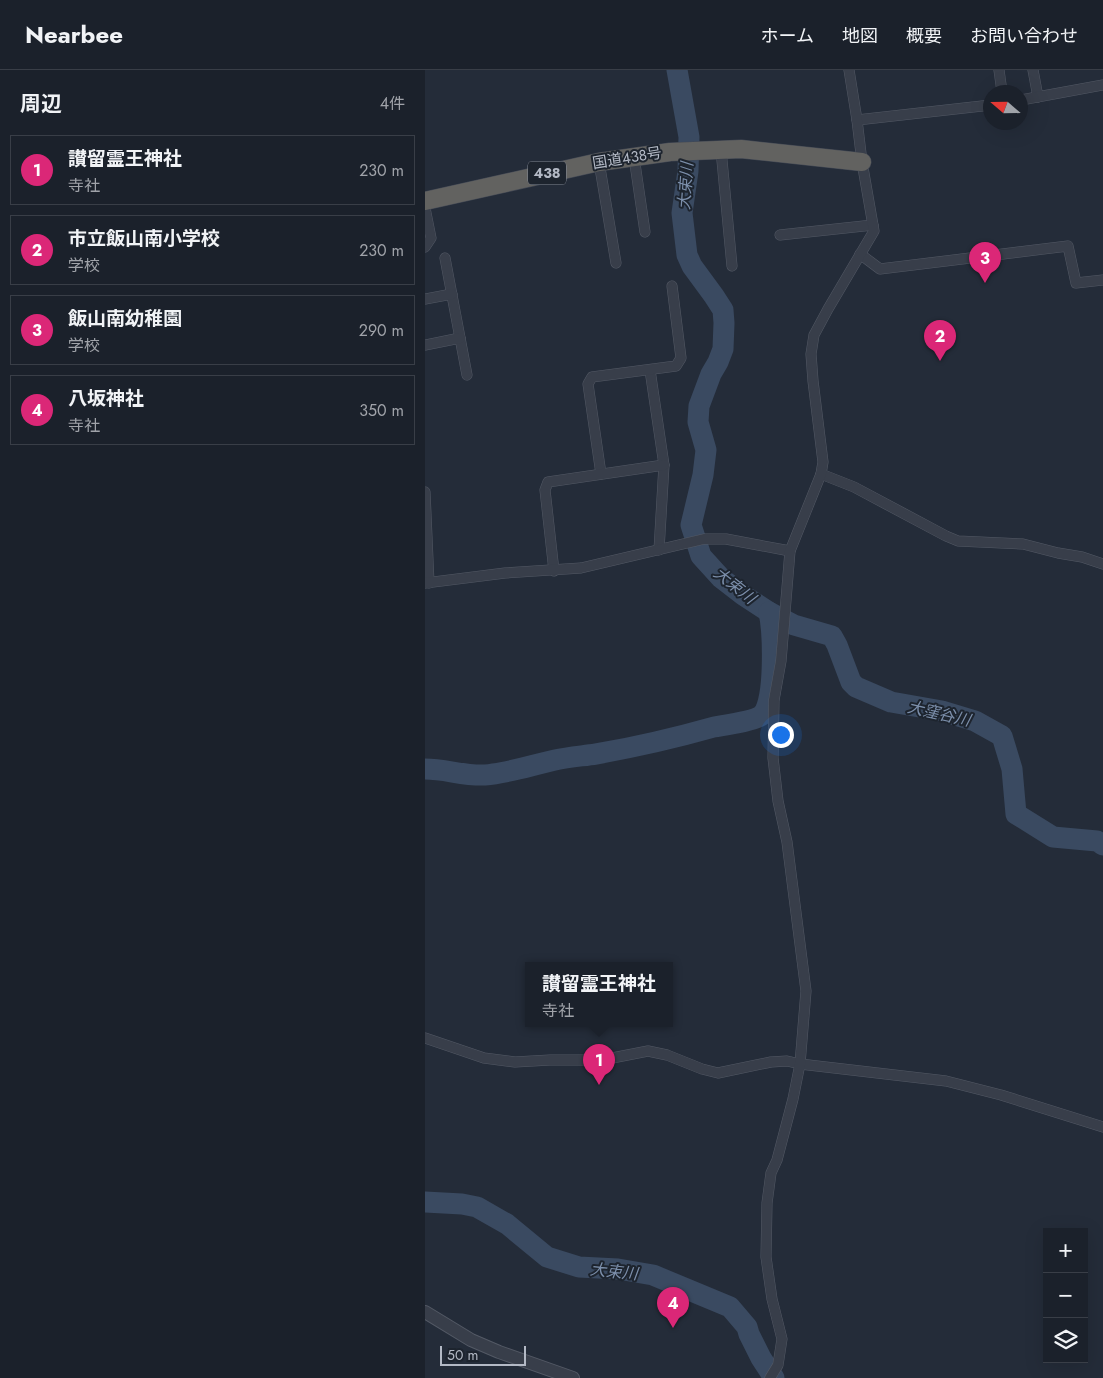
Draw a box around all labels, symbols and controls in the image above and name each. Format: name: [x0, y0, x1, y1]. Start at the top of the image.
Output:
text: Nearbee: [25, 17, 123, 52]
text: ホーム: [761, 23, 814, 49]
text: 地図: [842, 23, 878, 49]
text: 概要: [906, 23, 942, 49]
text: お問い合わせ: [970, 23, 1078, 49]
north arrow: [983, 85, 1028, 130]
text: 周辺: [20, 89, 62, 119]
text: 4件: [380, 92, 405, 115]
street label: 国道438号: [591, 142, 663, 174]
text: 讃留霊王神社: [68, 145, 182, 172]
text: 1: [33, 159, 41, 182]
text: 230 m: [359, 159, 404, 182]
water label: 大束川: [672, 159, 699, 211]
road number: 438: [528, 162, 566, 185]
text: 寺社: [68, 174, 100, 197]
text: 市立飯山南小学校: [68, 225, 220, 252]
text: 2: [32, 239, 42, 262]
text: 230 m: [359, 239, 404, 262]
pin: 3: [969, 242, 1001, 283]
text: 学校: [68, 254, 100, 277]
text: 飯山南幼稚園: [68, 305, 182, 332]
text: 3: [32, 319, 42, 342]
text: 290 m: [359, 319, 404, 342]
pin: 2: [924, 320, 956, 361]
text: 学校: [68, 334, 100, 357]
text: 八坂神社: [68, 385, 144, 412]
text: 4: [31, 399, 43, 422]
text: 350 m: [359, 399, 404, 422]
text: 寺社: [68, 414, 100, 437]
water label: 大束川: [709, 562, 762, 610]
water label: 大窪谷川: [905, 695, 975, 732]
your location: [768, 722, 794, 748]
popup: [525, 962, 673, 1027]
text: 讃留霊王神社: [542, 970, 656, 997]
text: 寺社: [542, 999, 574, 1022]
pin: 1: [583, 1044, 615, 1085]
map controls: [1043, 1228, 1088, 1363]
button: +: [1043, 1228, 1088, 1273]
water label: 大束川: [589, 1258, 641, 1286]
button: −: [1043, 1273, 1088, 1318]
pin: 4: [657, 1287, 689, 1328]
button: layers: [1043, 1318, 1088, 1363]
scale bar: [440, 1343, 526, 1366]
text: 50 m: [447, 1345, 478, 1365]

